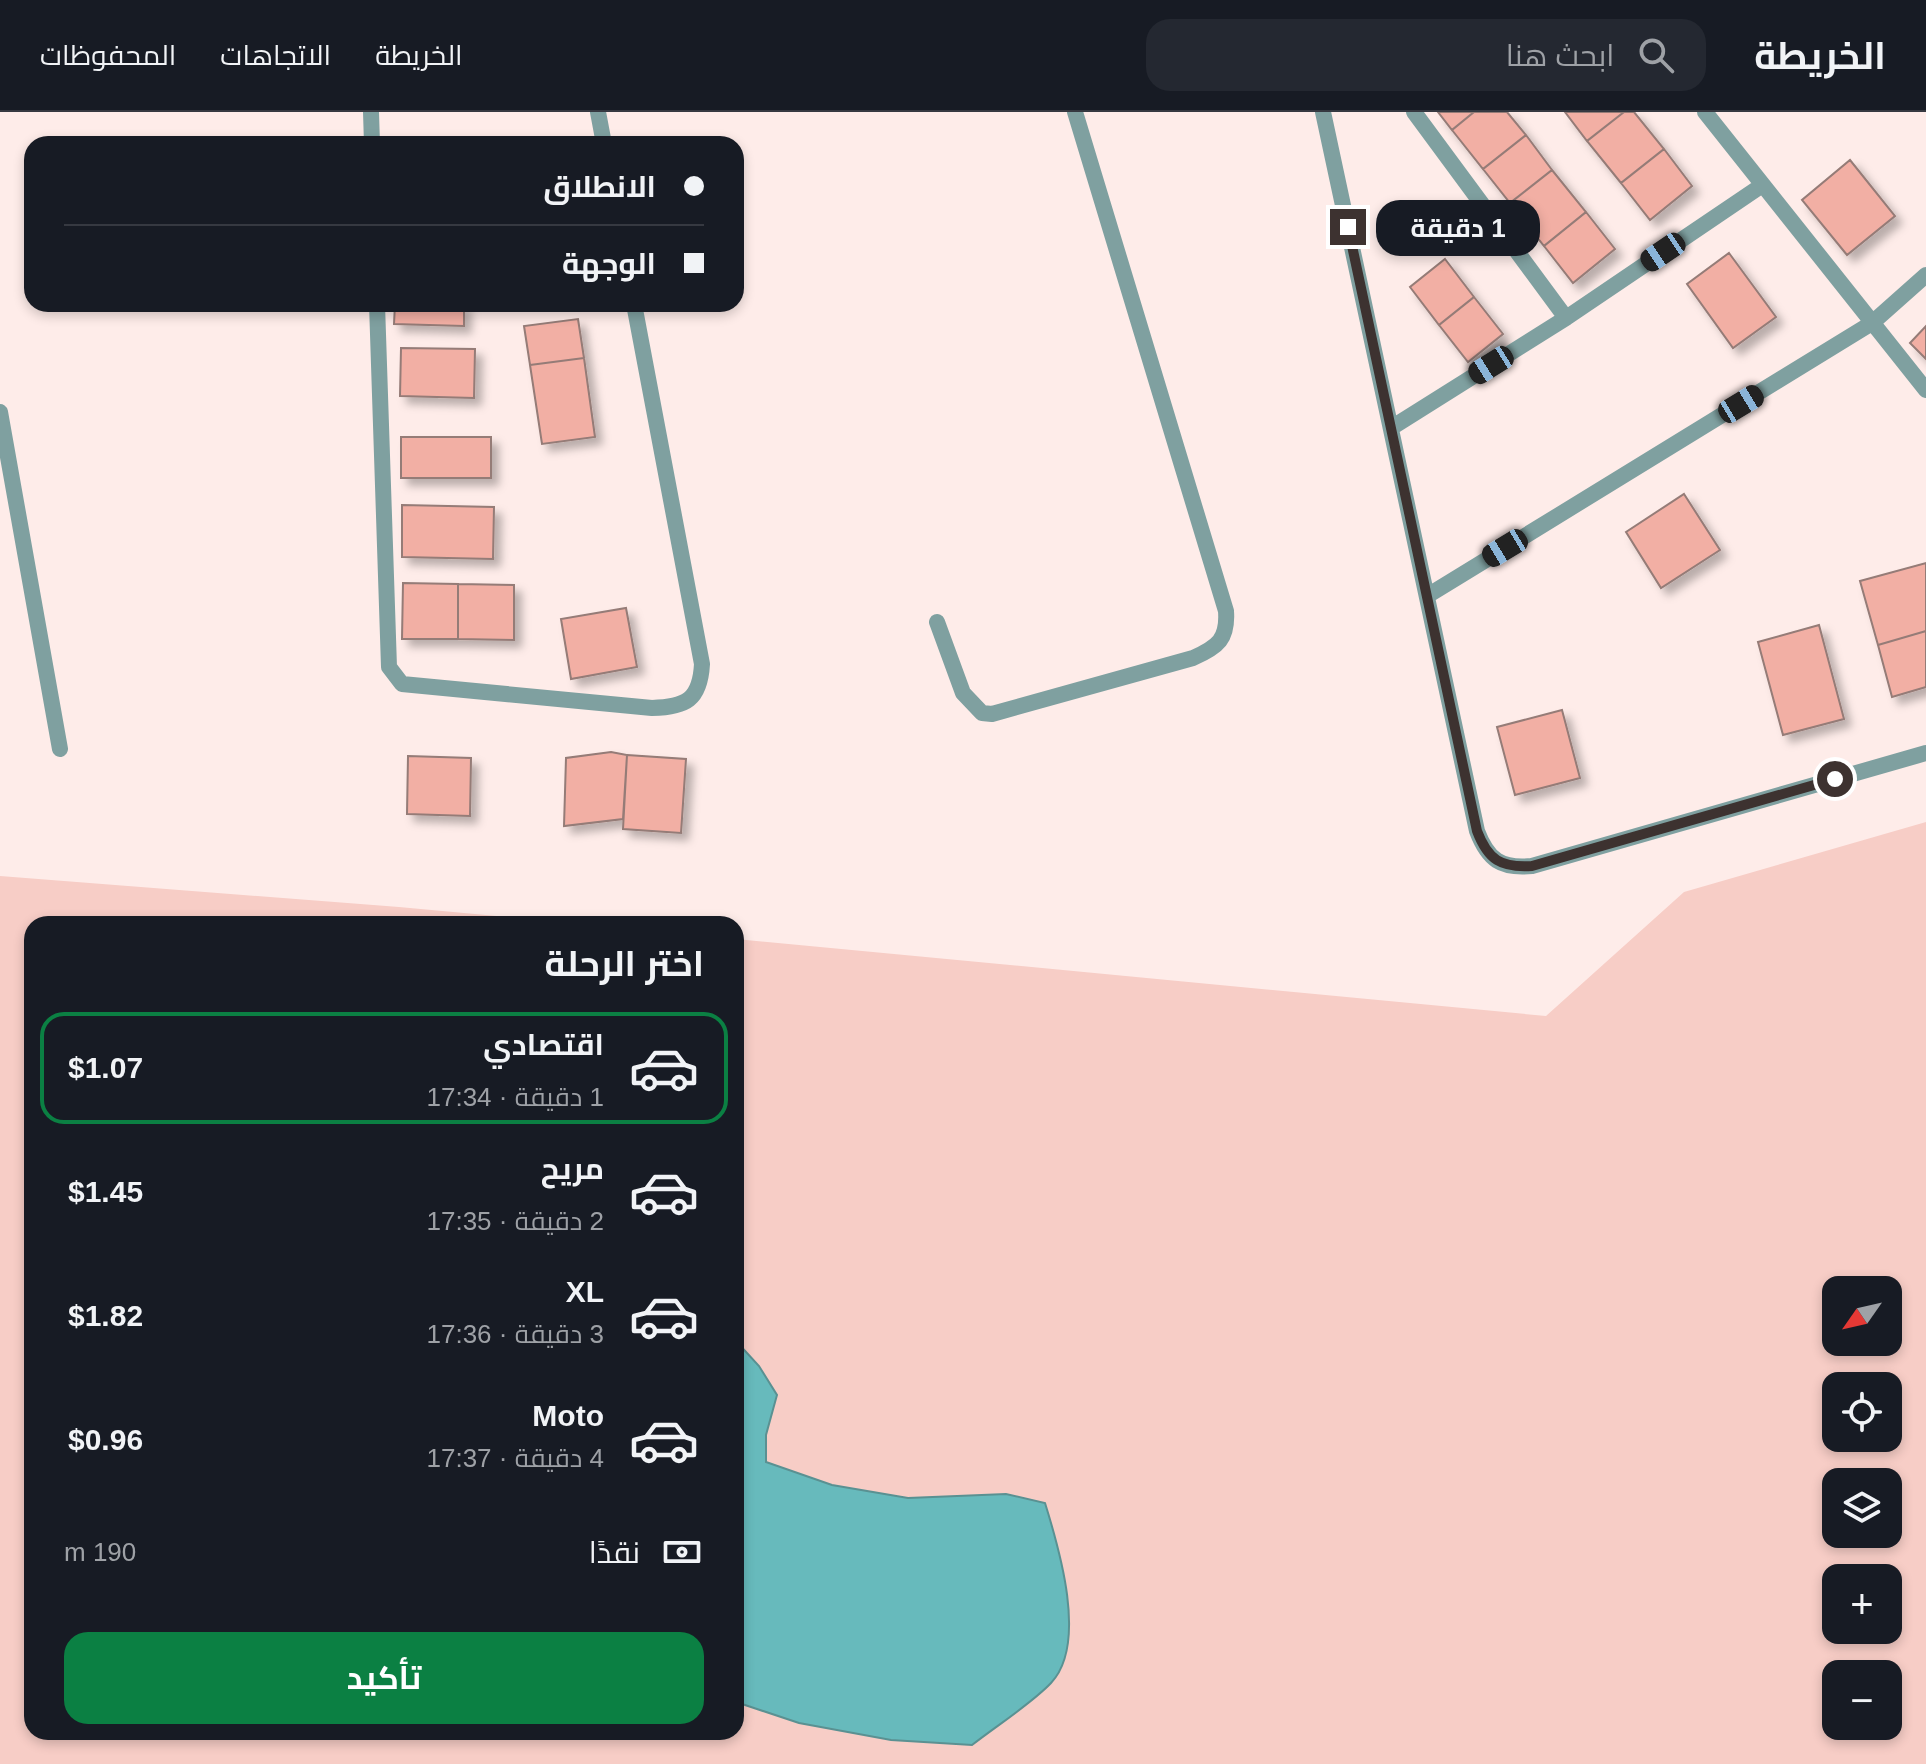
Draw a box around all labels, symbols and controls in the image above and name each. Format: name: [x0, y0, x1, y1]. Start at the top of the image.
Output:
search box: [1146, 19, 1706, 91]
icon: search: [1634, 33, 1678, 77]
text: الخريطة: [1754, 35, 1886, 77]
text: ابحث هنا: [1506, 39, 1614, 72]
text: المحفوظات: [40, 40, 176, 71]
text: الاتجاهات: [220, 40, 331, 71]
text: الخريطة: [375, 40, 463, 71]
text: الانطلاق: [543, 170, 656, 203]
callout: 1 دقيقة: [1376, 199, 1540, 255]
route end: [1330, 209, 1366, 245]
text: 1 دقيقة: [1410, 213, 1506, 243]
car: [1636, 229, 1690, 275]
text: الوجهة: [562, 247, 656, 280]
car: [1464, 342, 1518, 388]
car: [1714, 381, 1768, 427]
car: [1478, 525, 1532, 571]
route start: [1817, 761, 1853, 797]
text: اختر الرحلة: [544, 943, 704, 984]
text: اقتصادي: [483, 1028, 604, 1061]
icon: car: [628, 1032, 700, 1104]
text: $1.07: [68, 1051, 143, 1084]
text: 1 دقيقة · 17:34: [426, 1082, 604, 1112]
text: مريح: [541, 1152, 604, 1185]
icon: car: [628, 1156, 700, 1228]
text: $1.45: [68, 1175, 143, 1208]
text: 2 دقيقة · 17:35: [426, 1206, 604, 1236]
text: XL: [566, 1275, 604, 1308]
north arrow: [1822, 1276, 1902, 1356]
map controls: [1822, 1276, 1902, 1740]
icon: car: [628, 1280, 700, 1352]
text: $1.82: [68, 1299, 143, 1332]
text: 3 دقيقة · 17:36: [426, 1319, 604, 1349]
button: locate: [1822, 1372, 1902, 1452]
text: Moto: [532, 1399, 604, 1432]
icon: car: [628, 1404, 700, 1476]
text: $0.96: [68, 1423, 143, 1456]
text: 4 دقيقة · 17:37: [426, 1443, 604, 1473]
button: layers: [1822, 1468, 1902, 1548]
icon: cash: [660, 1530, 704, 1574]
text: نقدًا: [589, 1536, 640, 1569]
text: 190 m: [64, 1537, 136, 1567]
button: +: [1822, 1564, 1902, 1644]
button: تأكيد: [64, 1632, 704, 1724]
button: −: [1822, 1660, 1902, 1740]

